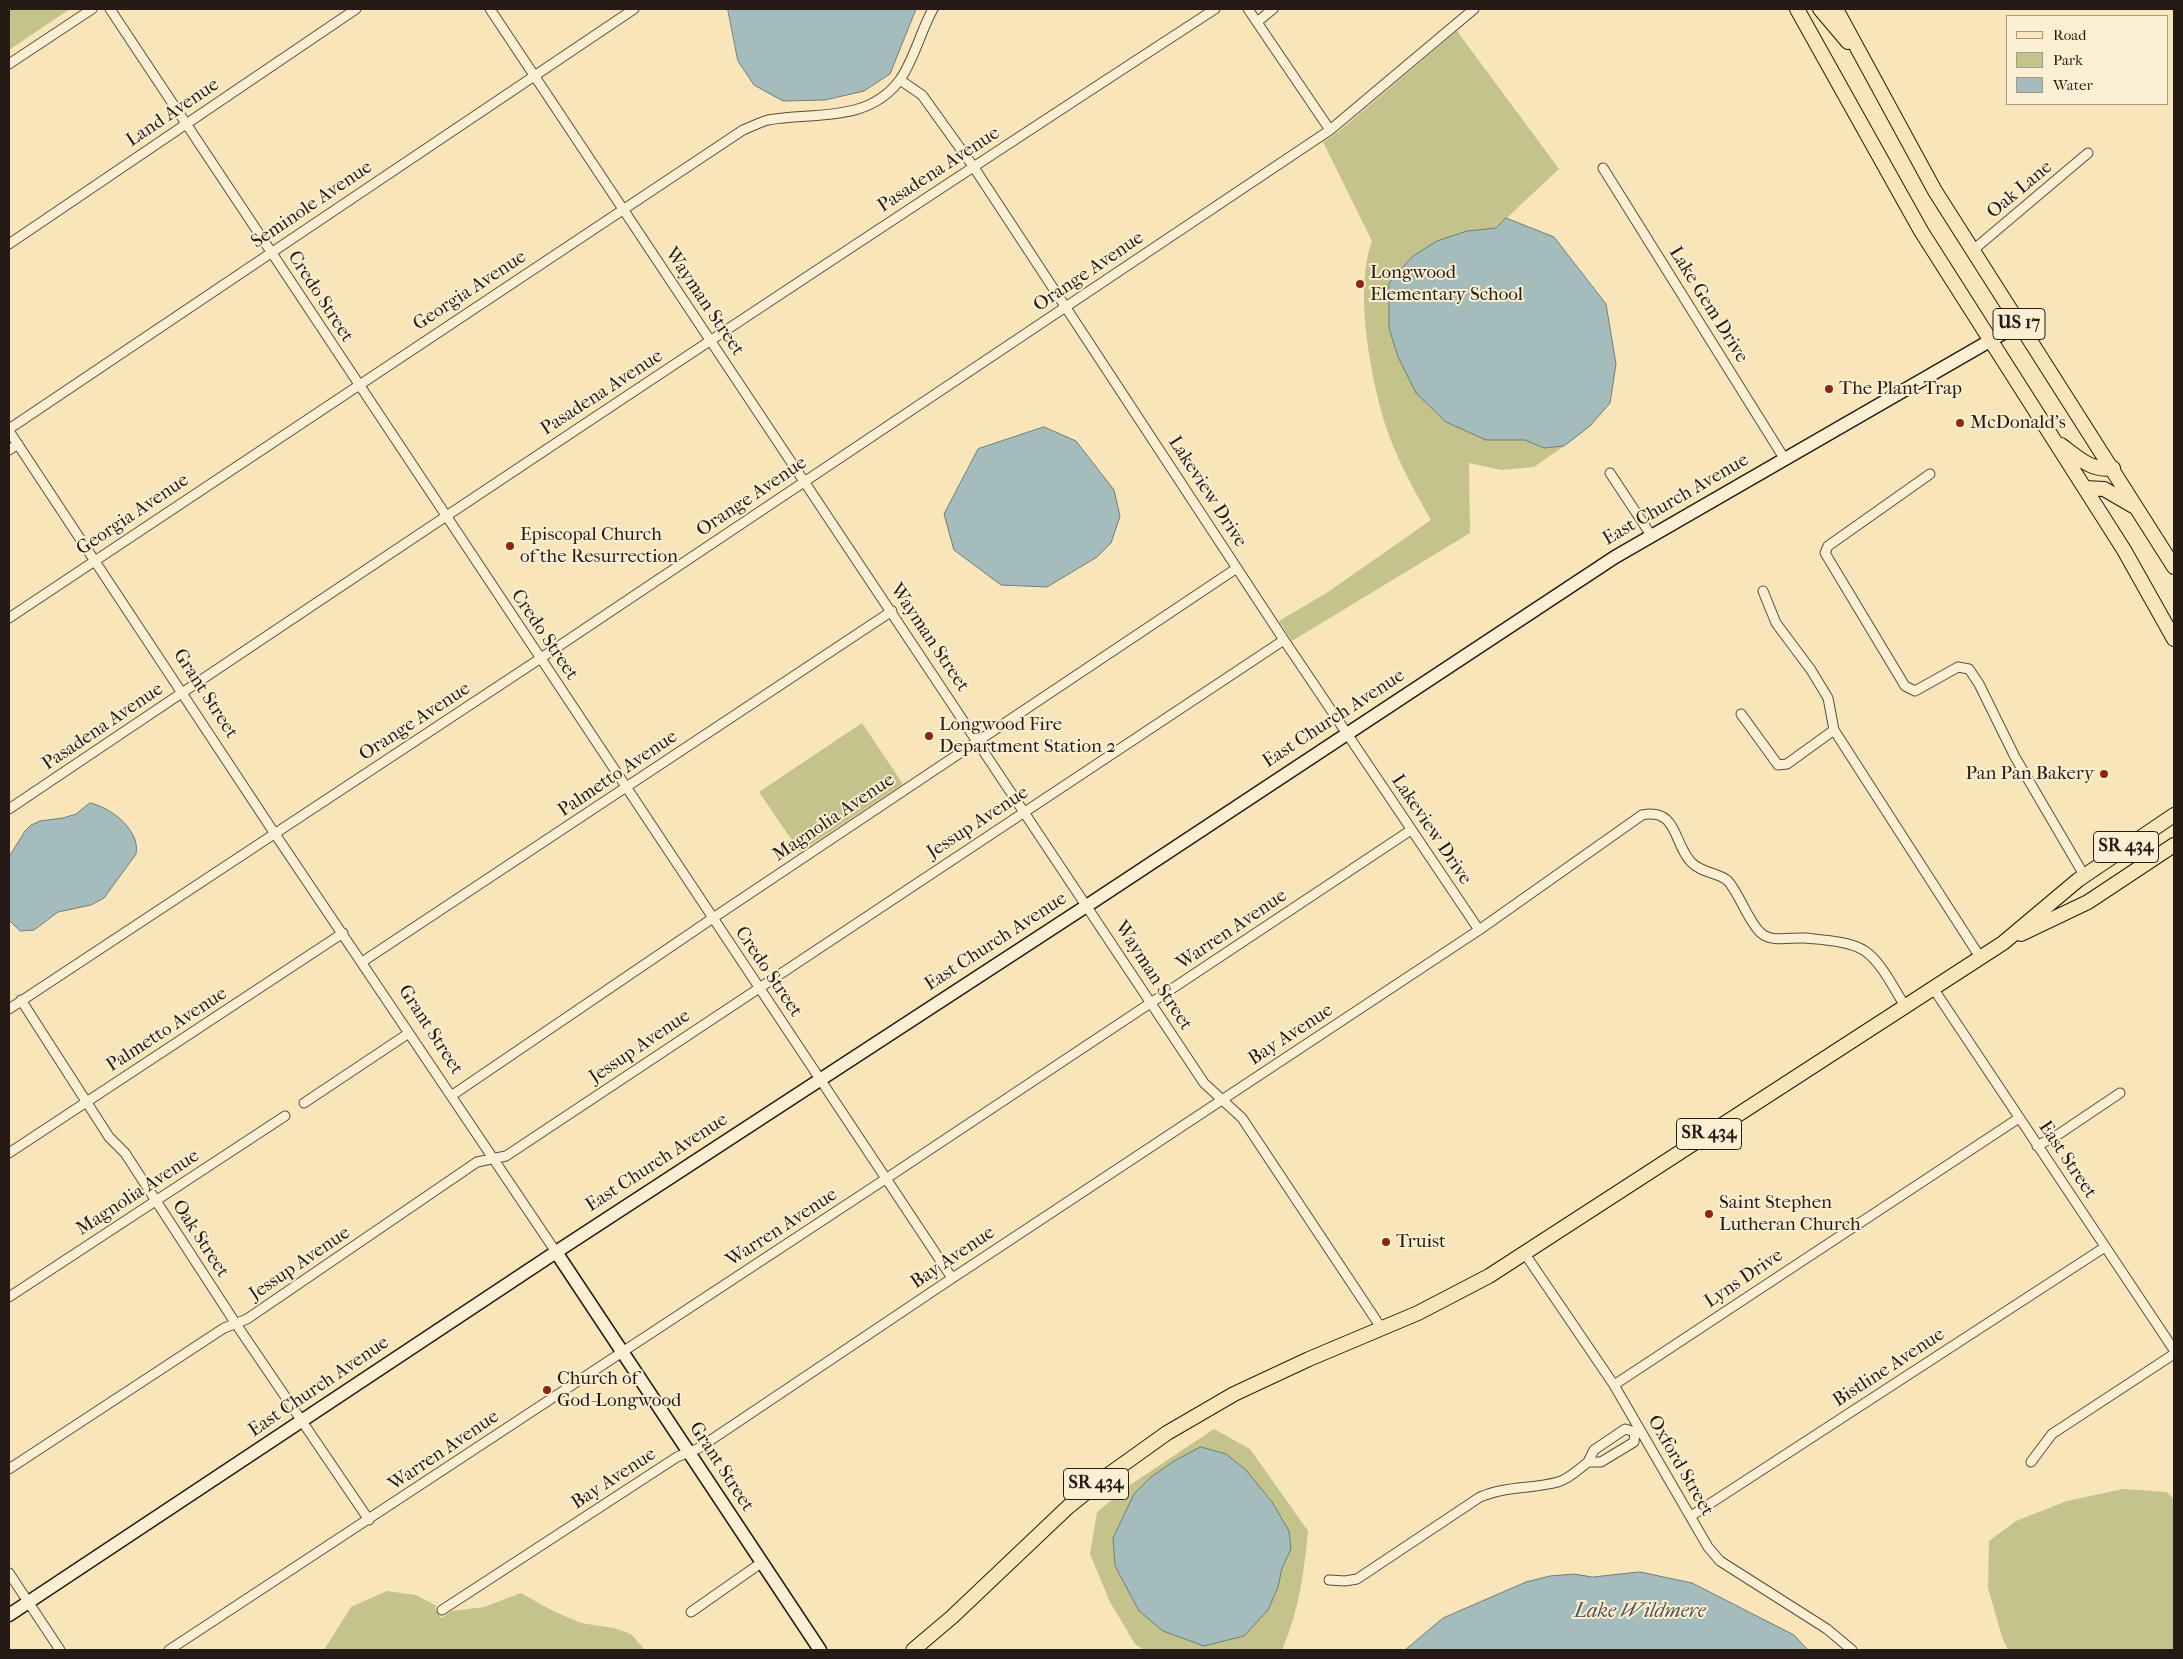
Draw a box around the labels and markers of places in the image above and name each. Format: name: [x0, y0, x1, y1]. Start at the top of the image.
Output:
place label: Longwood Elementary School: [1370, 262, 1523, 306]
marker: Longwood Elementary School: [1354, 278, 1366, 290]
place label: The Plant Trap: [1839, 378, 1962, 400]
marker: The Plant Trap: [1823, 383, 1835, 395]
place label: McDonald's: [1970, 412, 2066, 434]
marker: McDonald's: [1954, 417, 1966, 429]
place label: Episcopal Church of the Resurrection: [520, 524, 678, 568]
marker: Episcopal Church of the Resurrection: [504, 540, 516, 552]
place label: Longwood Fire Department Station 2: [939, 714, 1116, 758]
marker: Longwood Fire Department Station 2: [923, 730, 935, 742]
place label: Pan Pan Bakery: [1965, 763, 2094, 785]
marker: Pan Pan Bakery: [2098, 768, 2110, 780]
place label: Saint Stephen Lutheran Church: [1719, 1192, 1861, 1236]
marker: Saint Stephen Lutheran Church: [1703, 1208, 1715, 1220]
place label: Truist: [1396, 1231, 1446, 1253]
marker: Truist: [1380, 1236, 1392, 1248]
place label: Church of God-Longwood: [557, 1368, 681, 1412]
marker: Church of God-Longwood: [541, 1384, 553, 1396]

